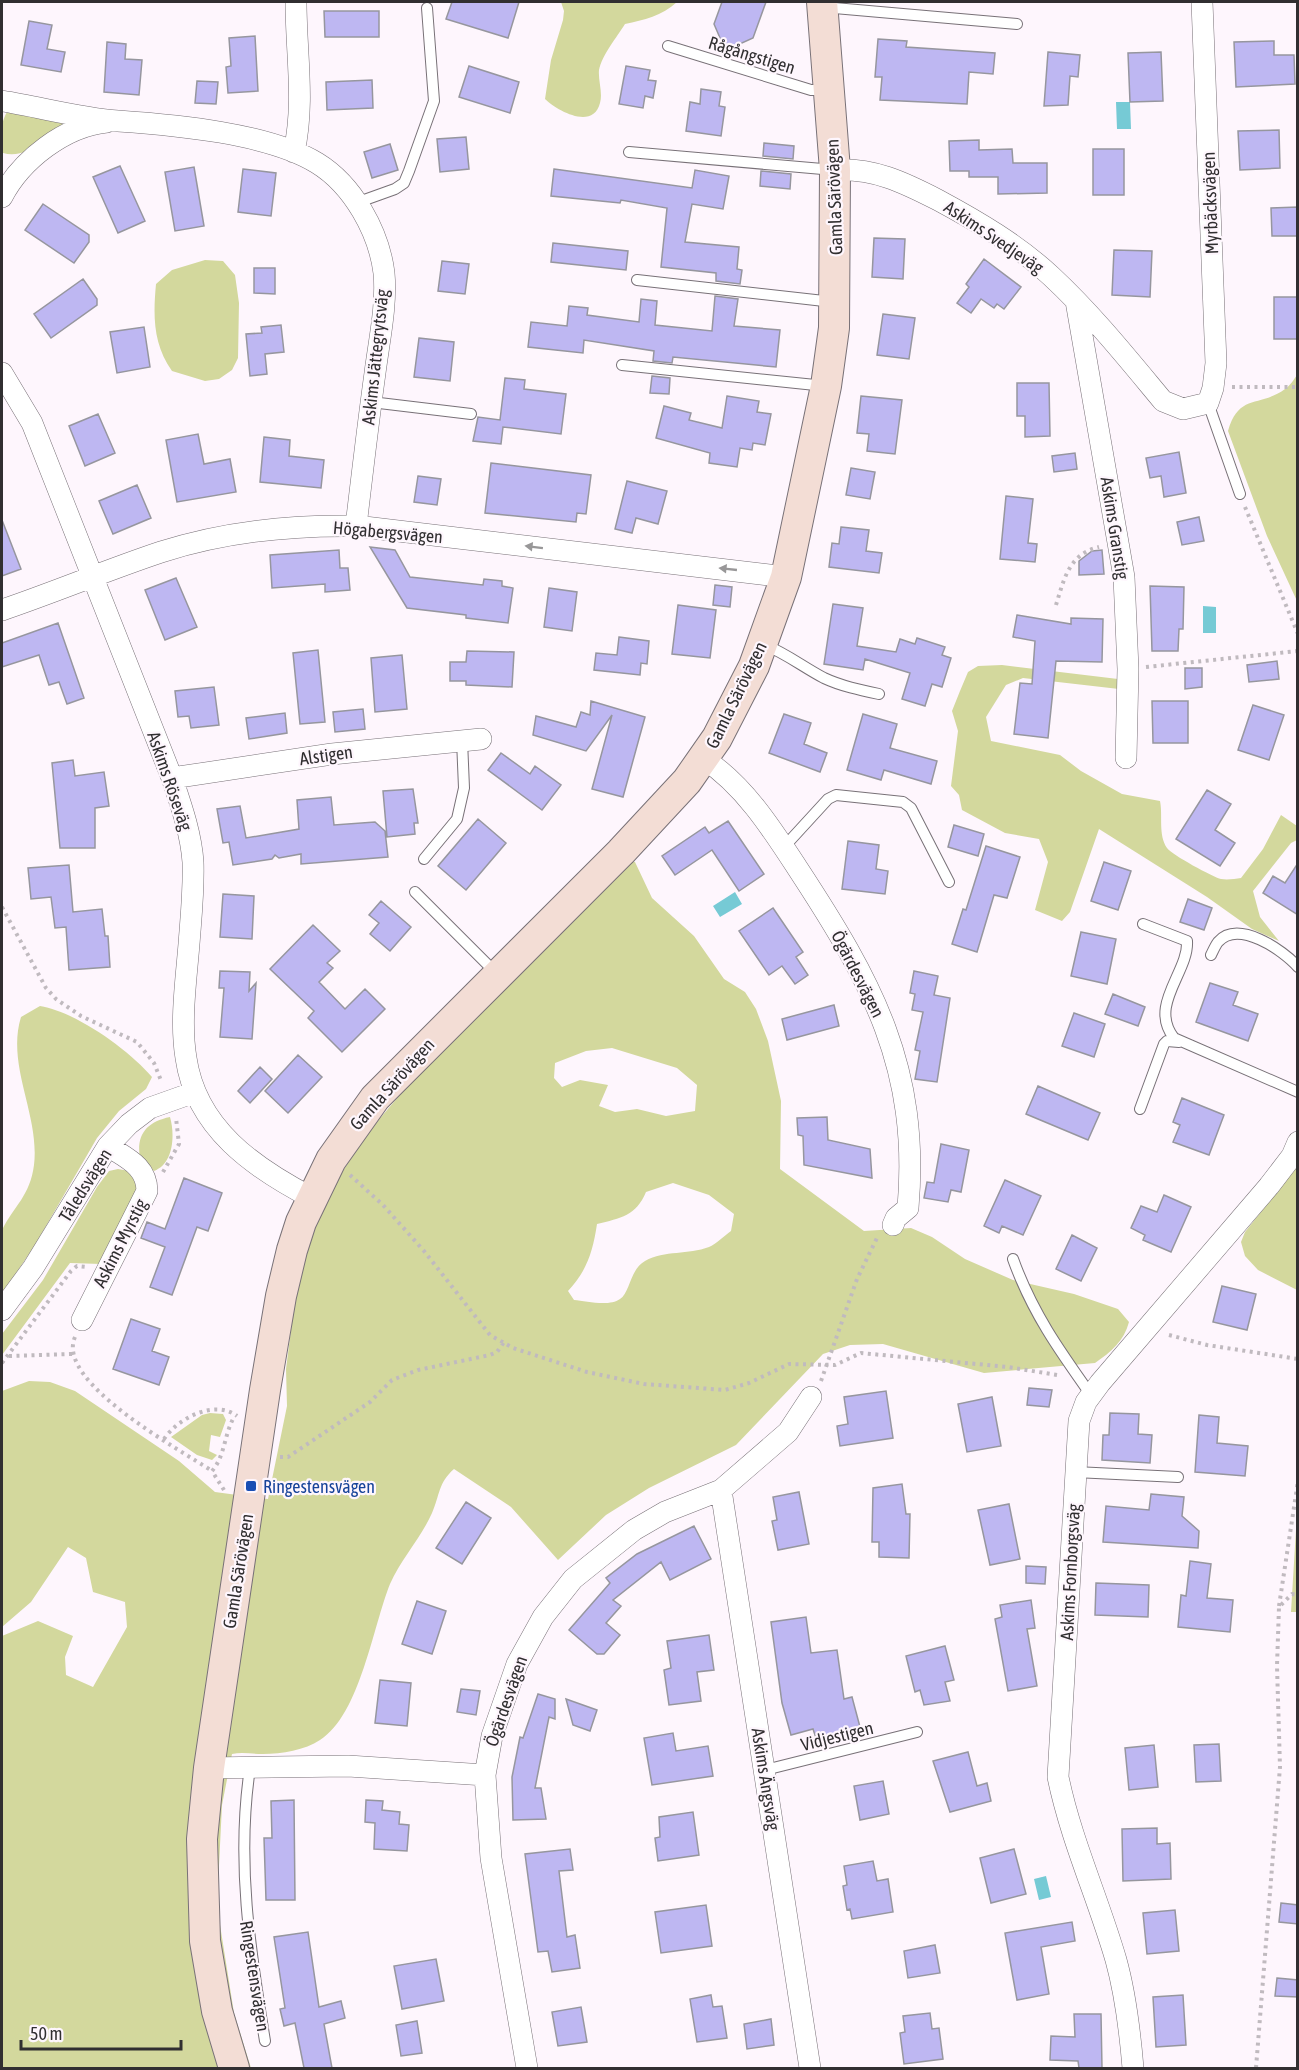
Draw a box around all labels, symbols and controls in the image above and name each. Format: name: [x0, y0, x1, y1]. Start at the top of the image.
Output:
street label: Rågångstigen: [706, 32, 798, 78]
street label: Gamla Särövägen: [821, 139, 847, 255]
street label: Myrbäcksvägen: [1198, 151, 1222, 255]
street label: Askims Svedjeväg: [940, 196, 1048, 278]
street label: Askims Jättegrytsväg: [357, 288, 393, 426]
street label: Askims Granstig: [1097, 475, 1134, 581]
street label: Högabergsvägen: [332, 517, 444, 547]
one-way arrow: [525, 542, 544, 552]
one-way arrow: [718, 564, 737, 574]
street label: Gamla Särövägen: [701, 638, 771, 752]
street label: Askims Röseväg: [143, 729, 197, 834]
street label: Alstigen: [298, 741, 354, 769]
street label: Ögärdesvägen: [827, 927, 889, 1021]
street label: Gamla Särövägen: [345, 1034, 439, 1134]
street label: Tåledsvägen: [54, 1144, 116, 1226]
street label: Askims Myrstig: [89, 1195, 151, 1291]
place label: Ringestensvägen: [263, 1476, 375, 1497]
marker: Ringestensvägen: [244, 1479, 258, 1493]
street label: Askims Fornborgsväg: [1056, 1503, 1084, 1641]
street label: Gamla Särövägen: [219, 1512, 257, 1630]
street label: Ögärdesvägen: [481, 1653, 531, 1749]
street label: Vidjestigen: [799, 1717, 875, 1755]
street label: Askims Ängsväg: [748, 1726, 785, 1832]
street label: Ringestensvägen: [236, 1919, 274, 2033]
scale bar: [21, 2013, 182, 2051]
text: 50 m: [30, 2023, 62, 2044]

